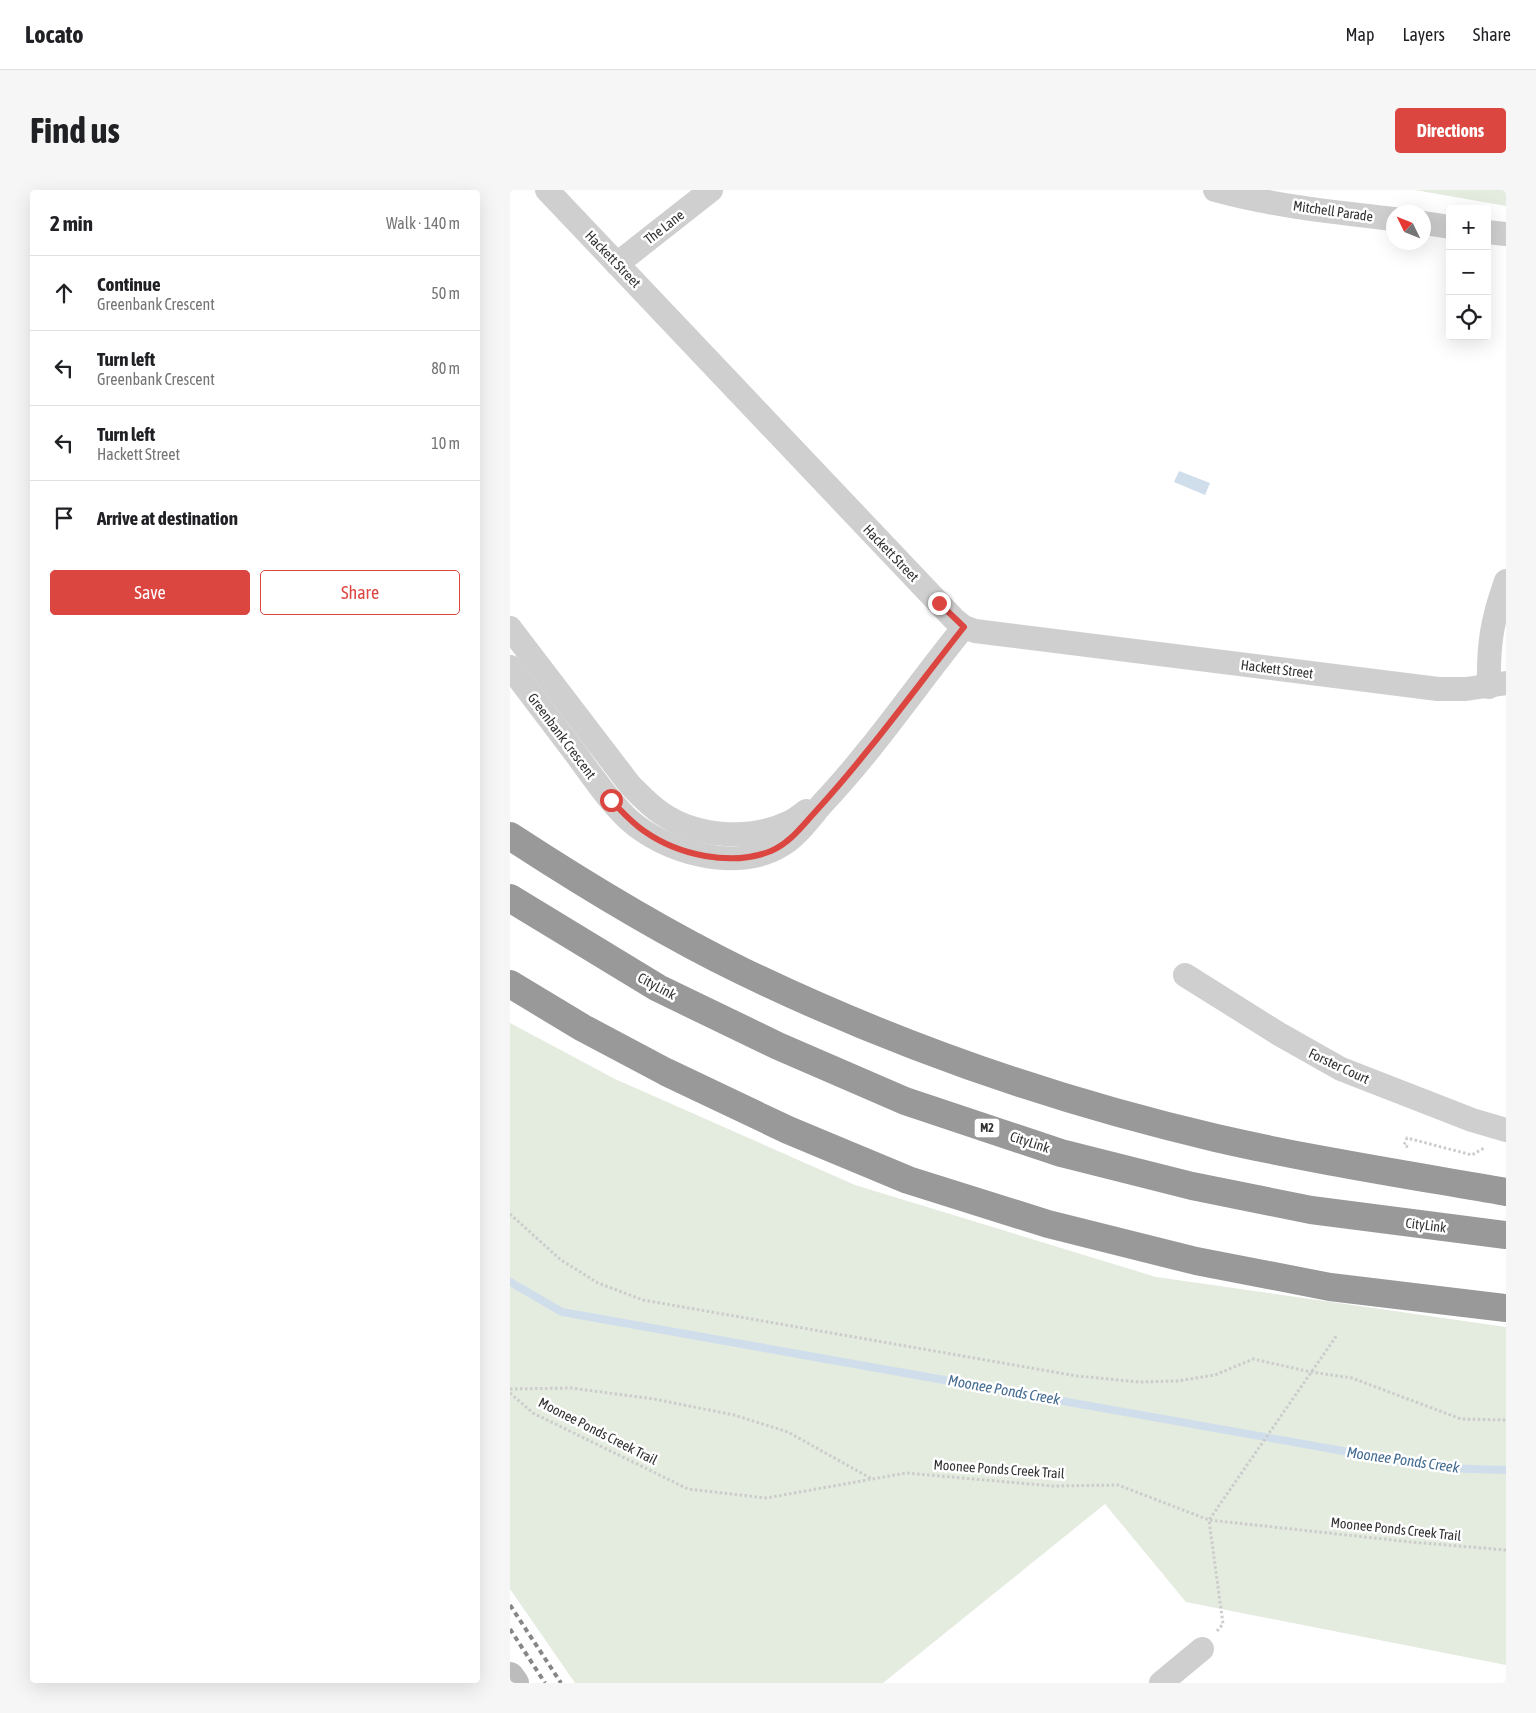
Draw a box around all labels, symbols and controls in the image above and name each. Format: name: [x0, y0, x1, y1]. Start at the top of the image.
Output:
text: Locato: [25, 21, 84, 48]
text: Map: [1345, 24, 1374, 45]
text: Layers: [1402, 24, 1445, 45]
text: Share: [1473, 24, 1511, 45]
button: Directions: [1395, 108, 1506, 153]
text: Find us: [30, 110, 120, 150]
street label: Mitchell Parade: [1292, 197, 1374, 225]
north arrow: [1386, 205, 1431, 250]
map controls: [1446, 205, 1491, 340]
button: +: [1446, 205, 1491, 250]
street label: The Lane: [641, 207, 687, 247]
text: 2 min: [50, 211, 93, 235]
text: Walk · 140 m: [386, 214, 460, 232]
street label: Hackett Street: [582, 227, 644, 291]
button: −: [1446, 250, 1491, 295]
text: Continue: [97, 273, 161, 295]
icon: ahead: [50, 279, 78, 307]
text: 50 m: [431, 284, 460, 302]
text: Greenbank Crescent: [97, 295, 215, 313]
button: locate: [1446, 295, 1491, 340]
text: Turn left: [97, 348, 155, 370]
icon: left: [50, 354, 78, 382]
text: 80 m: [431, 359, 460, 377]
text: Greenbank Crescent: [97, 370, 215, 388]
text: Turn left: [97, 423, 155, 445]
icon: left: [50, 429, 78, 457]
text: 10 m: [431, 434, 460, 452]
text: Hackett Street: [97, 445, 180, 463]
icon: arrive: [50, 504, 78, 532]
text: Arrive at destination: [97, 507, 238, 529]
street label: Hackett Street: [860, 521, 922, 585]
button: Save: [50, 570, 250, 615]
button: Share: [260, 570, 460, 615]
route end: [928, 592, 951, 615]
street label: Hackett Street: [1240, 657, 1314, 681]
street label: Greenbank Crescent: [525, 690, 599, 782]
route start: [600, 789, 623, 812]
street label: CityLink: [635, 969, 679, 1003]
street label: Forster Court: [1306, 1045, 1372, 1087]
road number: M2: [974, 1118, 1000, 1138]
street label: CityLink: [1008, 1128, 1052, 1156]
street label: CityLink: [1405, 1215, 1447, 1235]
water label: Moonee Ponds Creek: [947, 1371, 1062, 1408]
street label: Moonee Ponds Creek Trail: [536, 1394, 660, 1468]
water label: Moonee Ponds Creek: [1346, 1443, 1461, 1476]
street label: Moonee Ponds Creek Trail: [933, 1456, 1065, 1482]
street label: Moonee Ponds Creek Trail: [1330, 1514, 1462, 1544]

